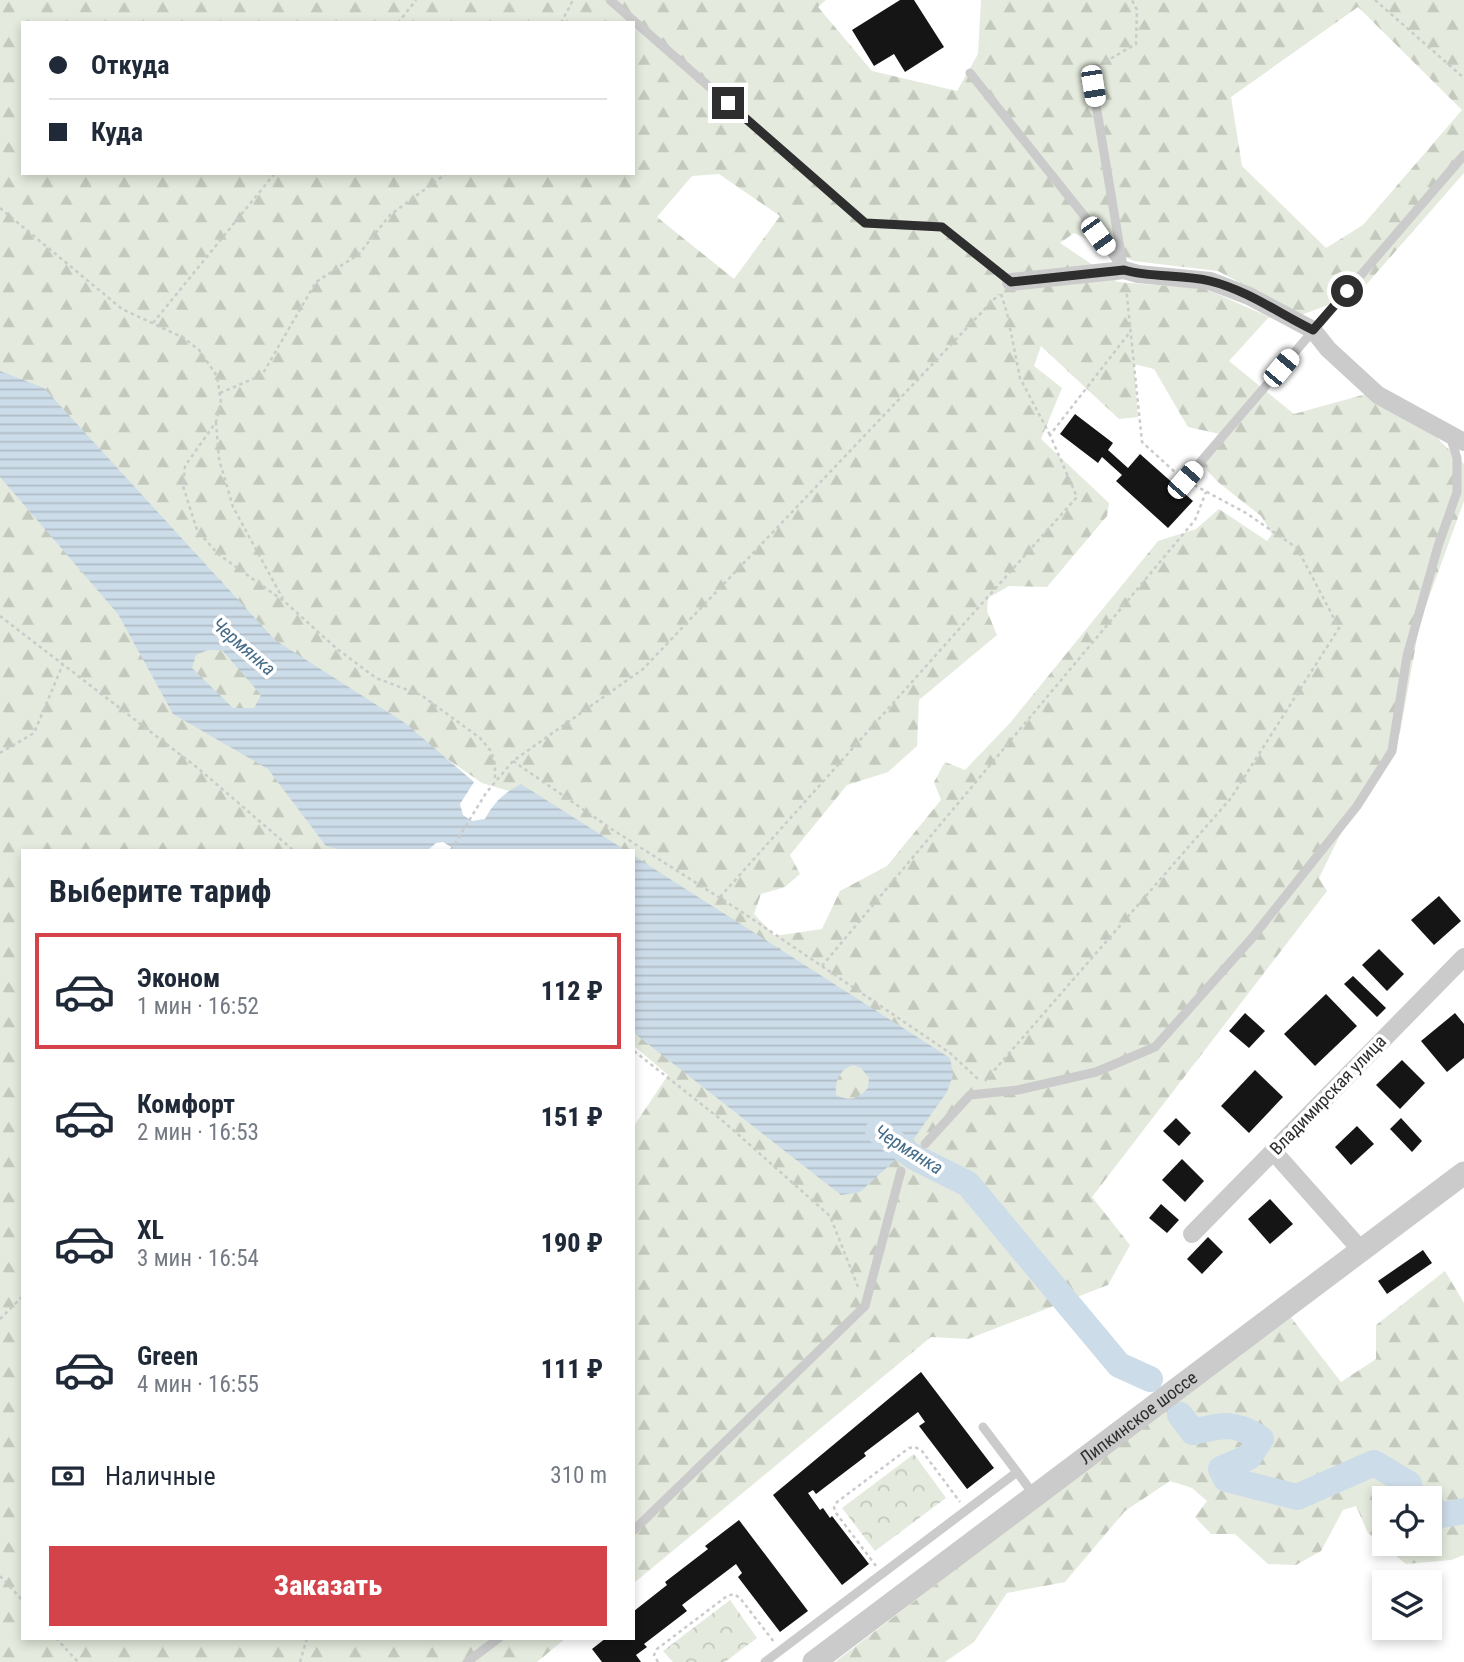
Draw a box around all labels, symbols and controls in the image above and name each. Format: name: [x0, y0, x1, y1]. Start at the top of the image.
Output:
text: Откуда: [91, 50, 169, 80]
car: [1080, 64, 1107, 108]
route end: [712, 87, 744, 119]
text: Куда: [91, 117, 143, 147]
car: [1078, 213, 1119, 259]
route start: [1331, 275, 1363, 307]
car: [1260, 345, 1303, 391]
car: [1164, 457, 1207, 503]
water label: Чермянка: [207, 613, 280, 680]
text: Выберите тариф: [49, 872, 271, 910]
icon: car: [53, 960, 116, 1023]
text: Эконом: [137, 963, 220, 993]
text: 112 ₽: [541, 976, 603, 1006]
text: 1 мин · 16:52: [137, 993, 259, 1020]
street label: Владимирская улица: [1265, 1031, 1390, 1159]
icon: car: [53, 1086, 116, 1149]
text: Комфорт: [137, 1089, 235, 1119]
text: 151 ₽: [541, 1102, 603, 1132]
text: 2 мин · 16:53: [137, 1119, 259, 1146]
water label: Чермянка: [870, 1119, 947, 1179]
icon: car: [53, 1212, 116, 1275]
text: XL: [137, 1215, 164, 1245]
text: 190 ₽: [541, 1228, 603, 1258]
text: 3 мин · 16:54: [137, 1245, 259, 1272]
icon: car: [53, 1338, 116, 1401]
text: Green: [137, 1341, 198, 1371]
text: 111 ₽: [541, 1354, 603, 1384]
street label: Липкинское шоссе: [1075, 1367, 1201, 1469]
text: 4 мин · 16:55: [137, 1371, 259, 1398]
icon: cash: [49, 1457, 87, 1495]
text: Наличные: [105, 1461, 216, 1491]
text: 310 m: [550, 1462, 607, 1489]
map controls: [1372, 1486, 1442, 1640]
button: locate: [1372, 1486, 1442, 1556]
button: Заказать: [49, 1546, 607, 1626]
button: layers: [1372, 1570, 1442, 1640]

